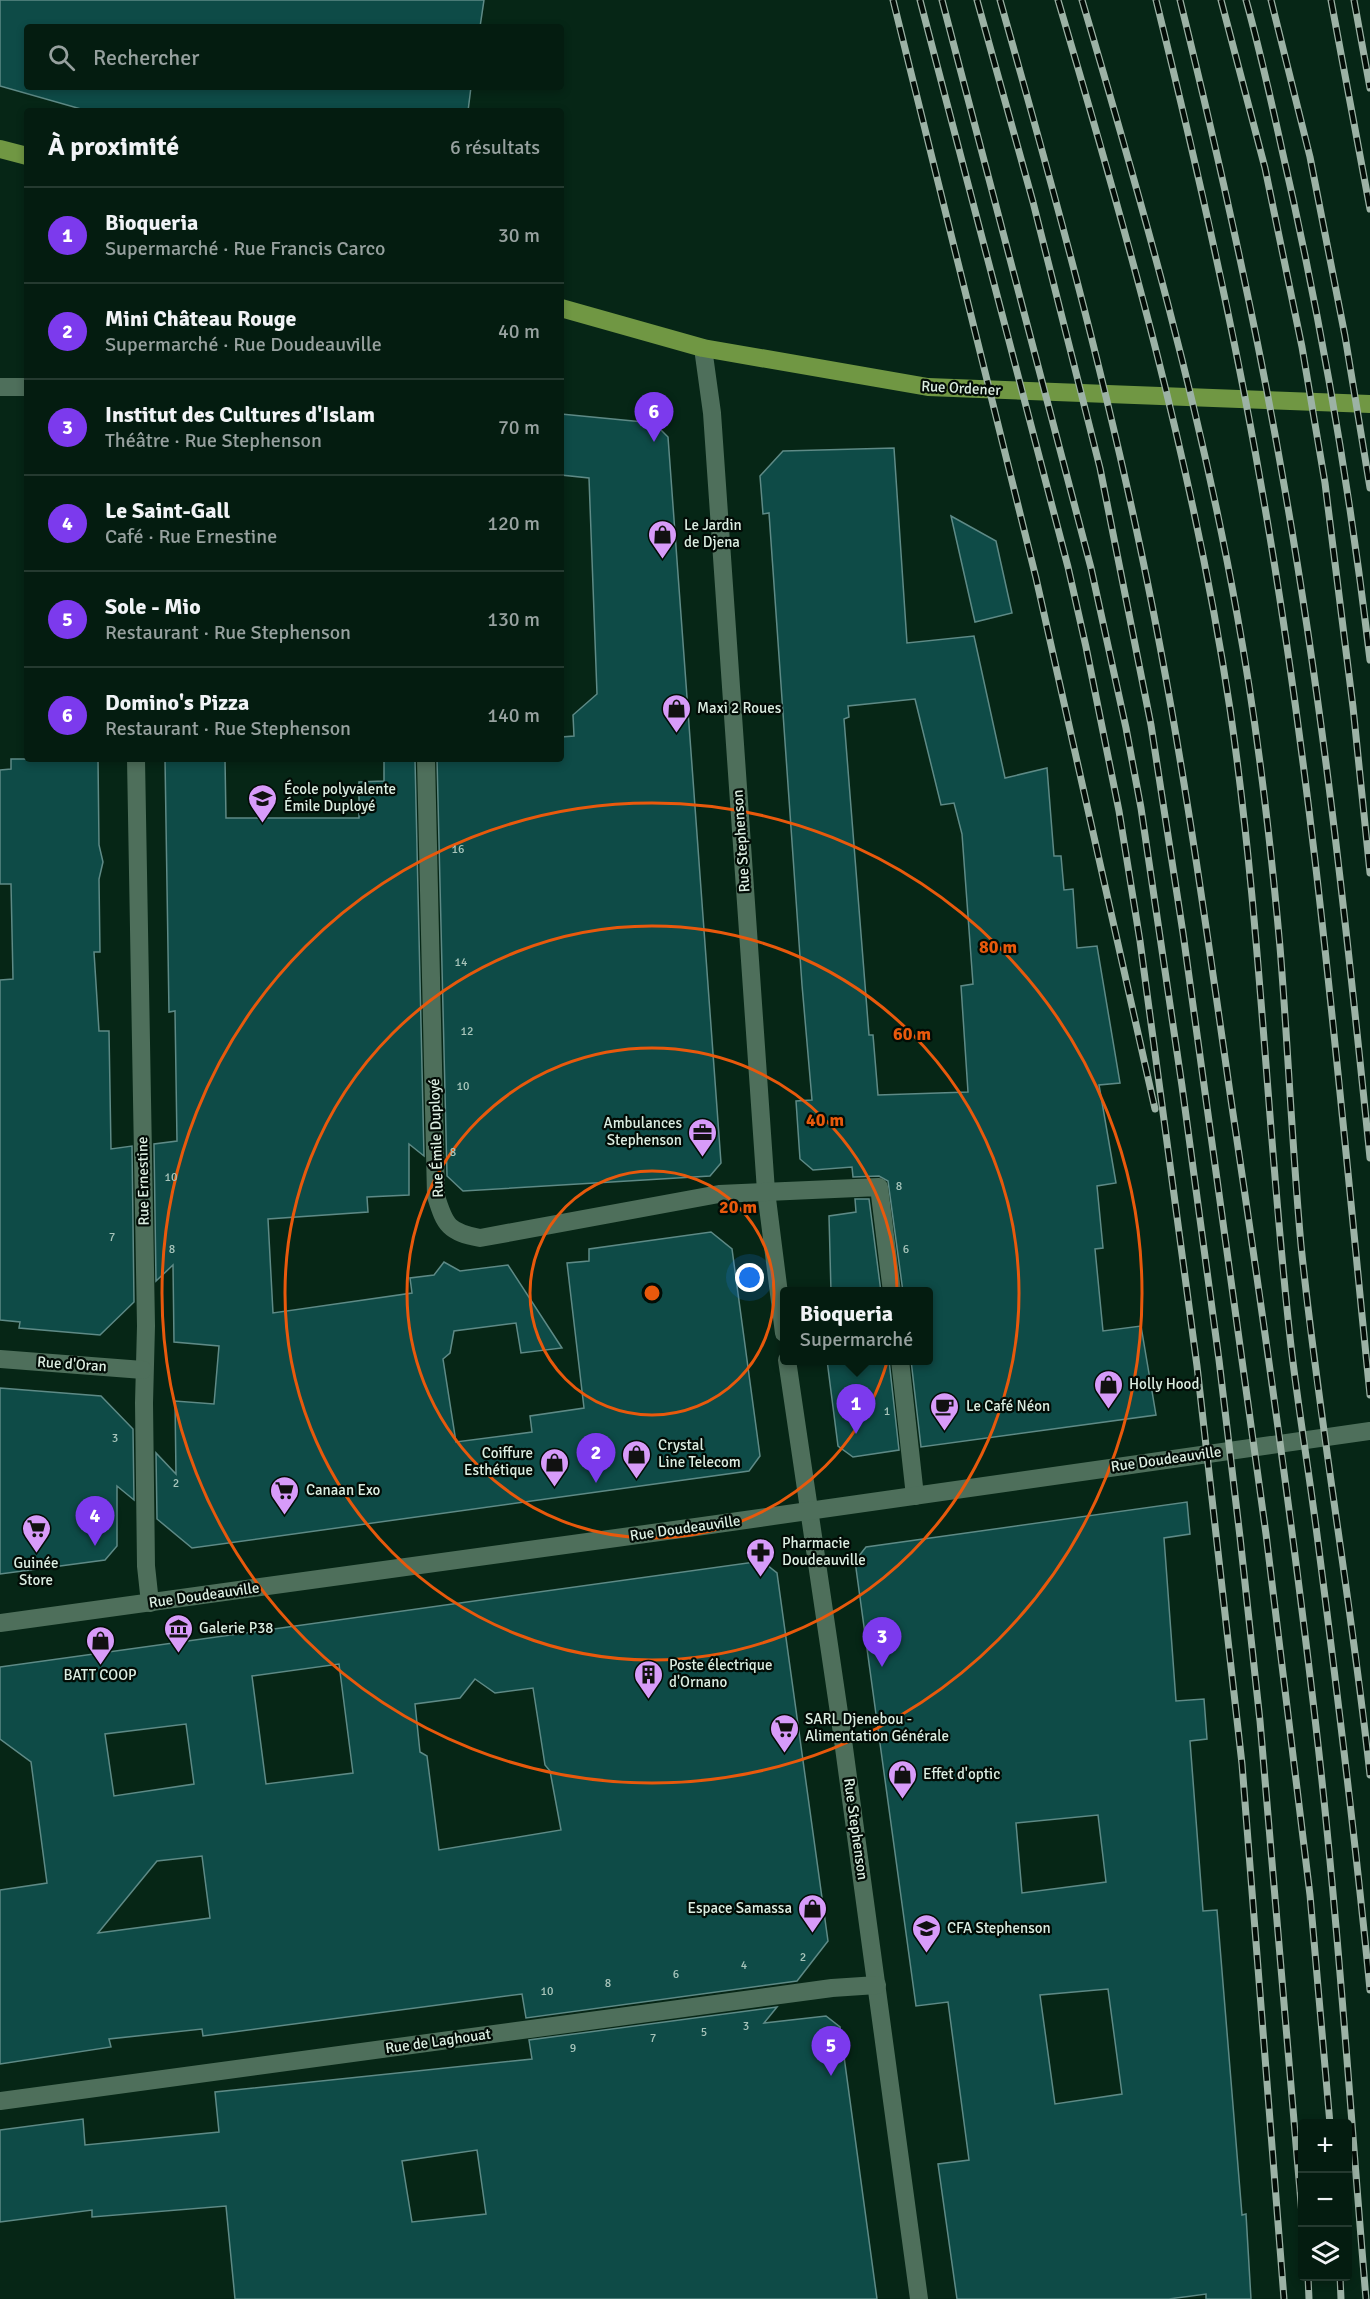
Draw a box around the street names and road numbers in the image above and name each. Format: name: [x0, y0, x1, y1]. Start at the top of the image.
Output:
street label: Rue Ordener: [921, 377, 1002, 399]
street label: Rue Stephenson: [728, 789, 754, 893]
street label: Rue Émile Duployé: [424, 1078, 447, 1198]
street label: Rue Ernestine: [133, 1136, 153, 1226]
street label: Rue d'Oran: [37, 1353, 107, 1375]
street label: Rue Doudeauville: [1110, 1442, 1222, 1476]
street label: Rue Doudeauville: [629, 1511, 741, 1545]
street label: Rue Doudeauville: [148, 1578, 260, 1612]
street label: Rue Stephenson: [840, 1777, 872, 1881]
street label: Rue de Laghouat: [384, 2025, 492, 2057]

